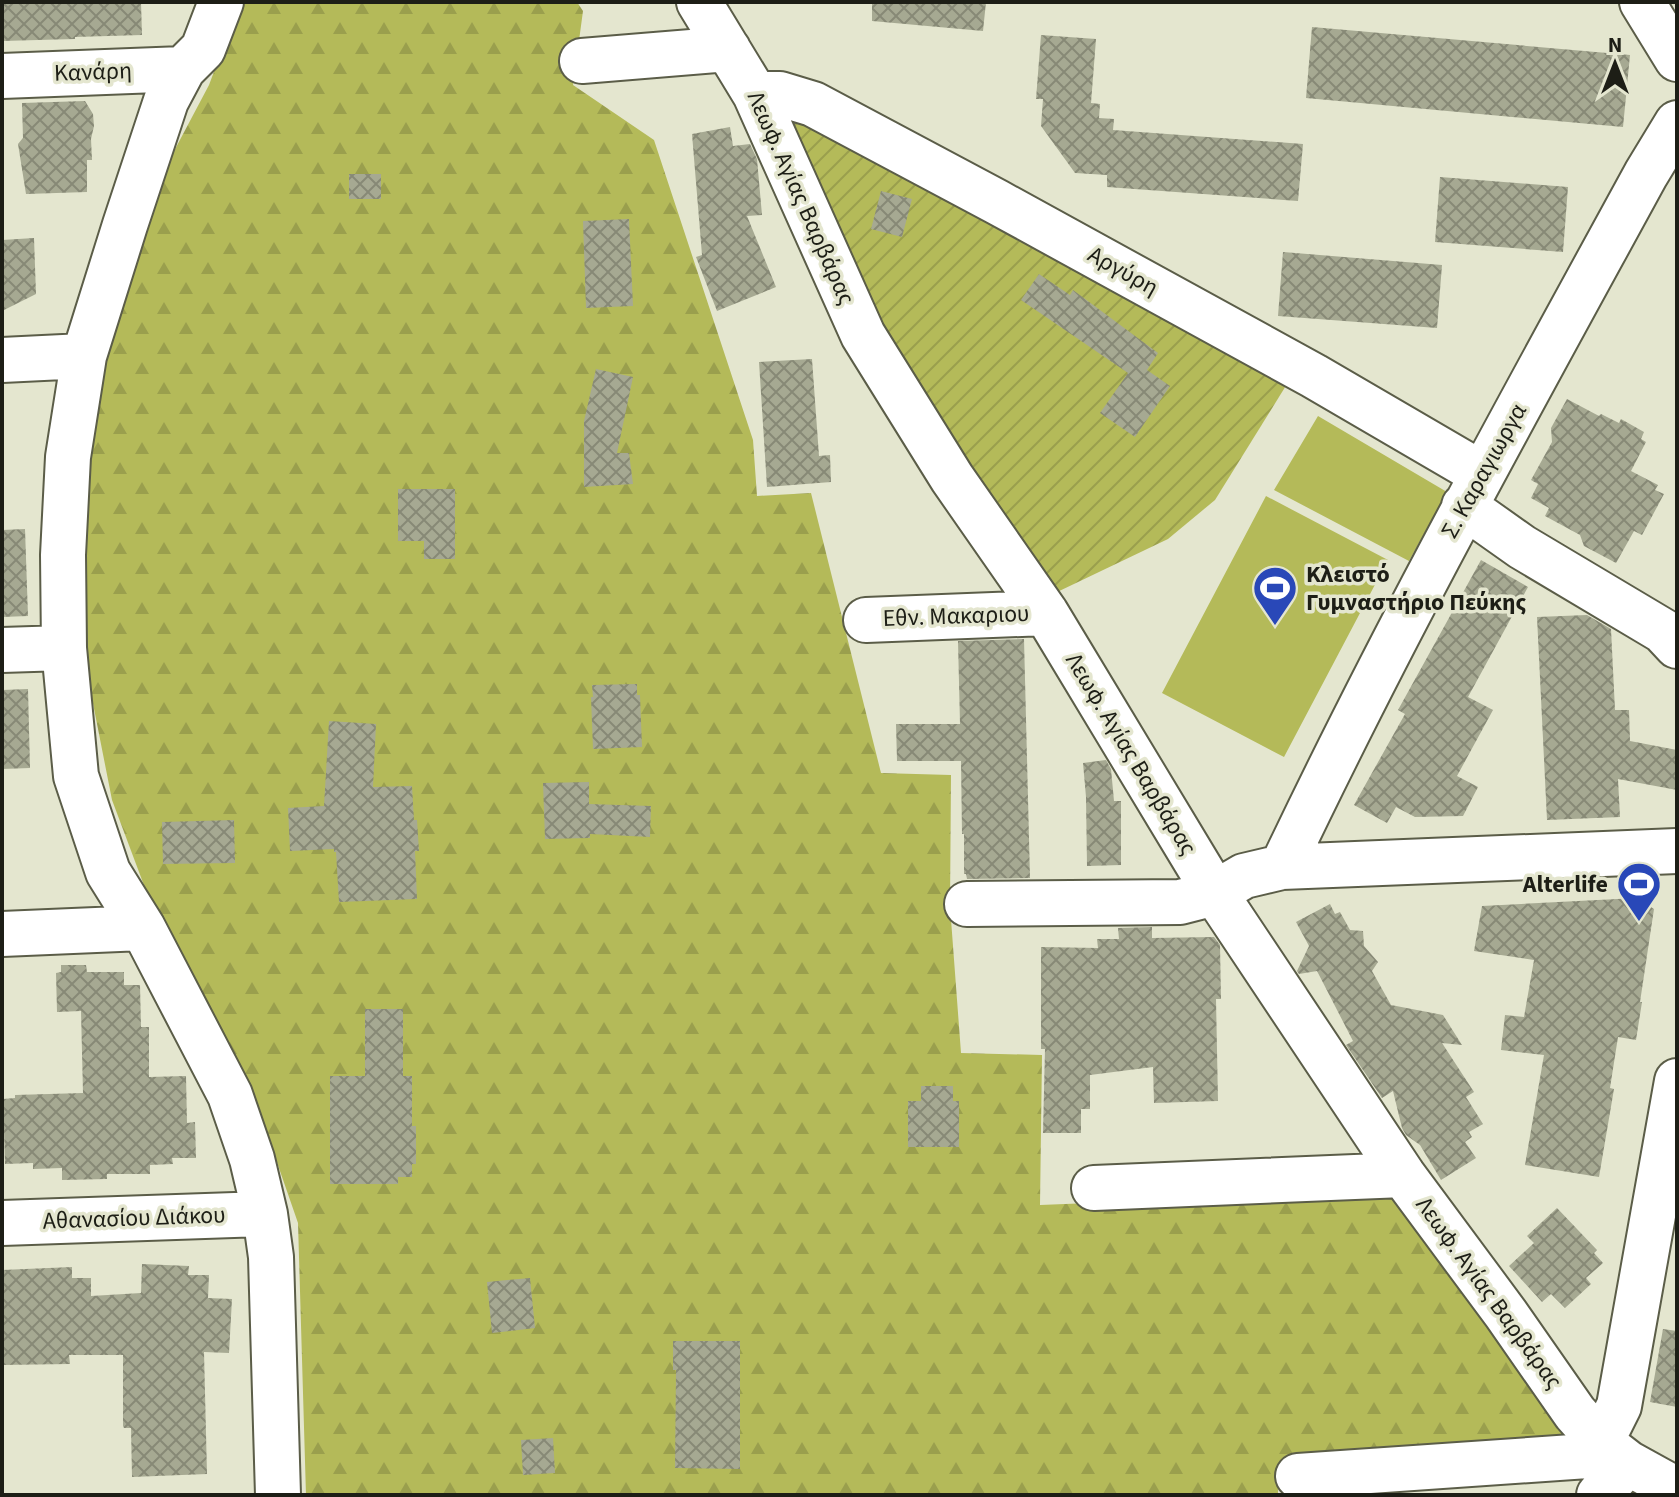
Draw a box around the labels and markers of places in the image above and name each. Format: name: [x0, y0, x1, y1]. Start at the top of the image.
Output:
place label: Κλειστό Γυμναστήριο Πεύκης: [1306, 557, 1526, 620]
sports icon: Κλειστό Γυμναστήριο Πεύκης: [1251, 564, 1299, 627]
sports icon: Alterlife: [1615, 860, 1663, 923]
place label: Alterlife: [1522, 867, 1608, 902]

